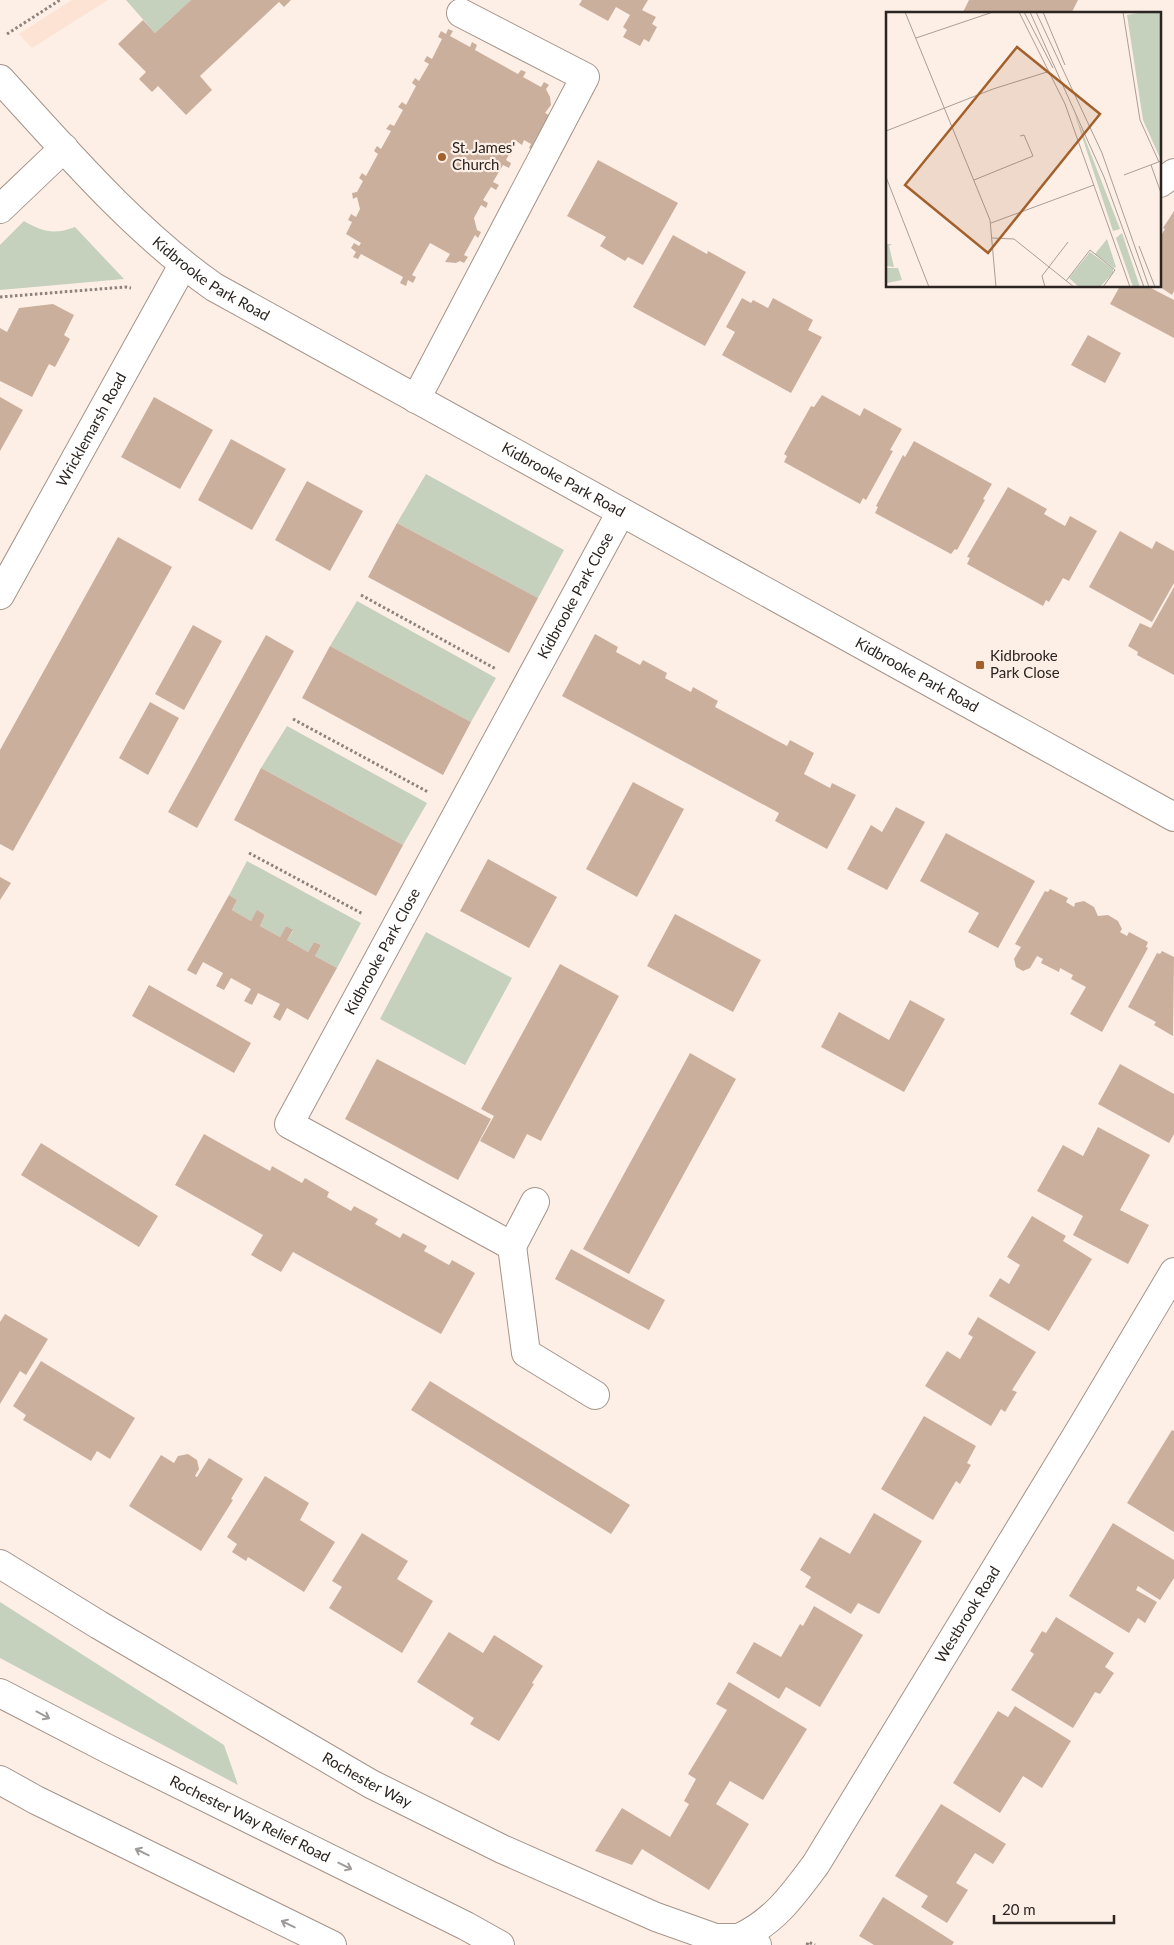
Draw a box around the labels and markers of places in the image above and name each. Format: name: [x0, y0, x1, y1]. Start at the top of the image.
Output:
place label: St. James' Church: [452, 138, 515, 173]
marker: St. James' Church: [436, 151, 448, 163]
place label: Kidbrooke Park Close: [990, 646, 1060, 681]
marker: Kidbrooke Park Close: [974, 659, 986, 671]

